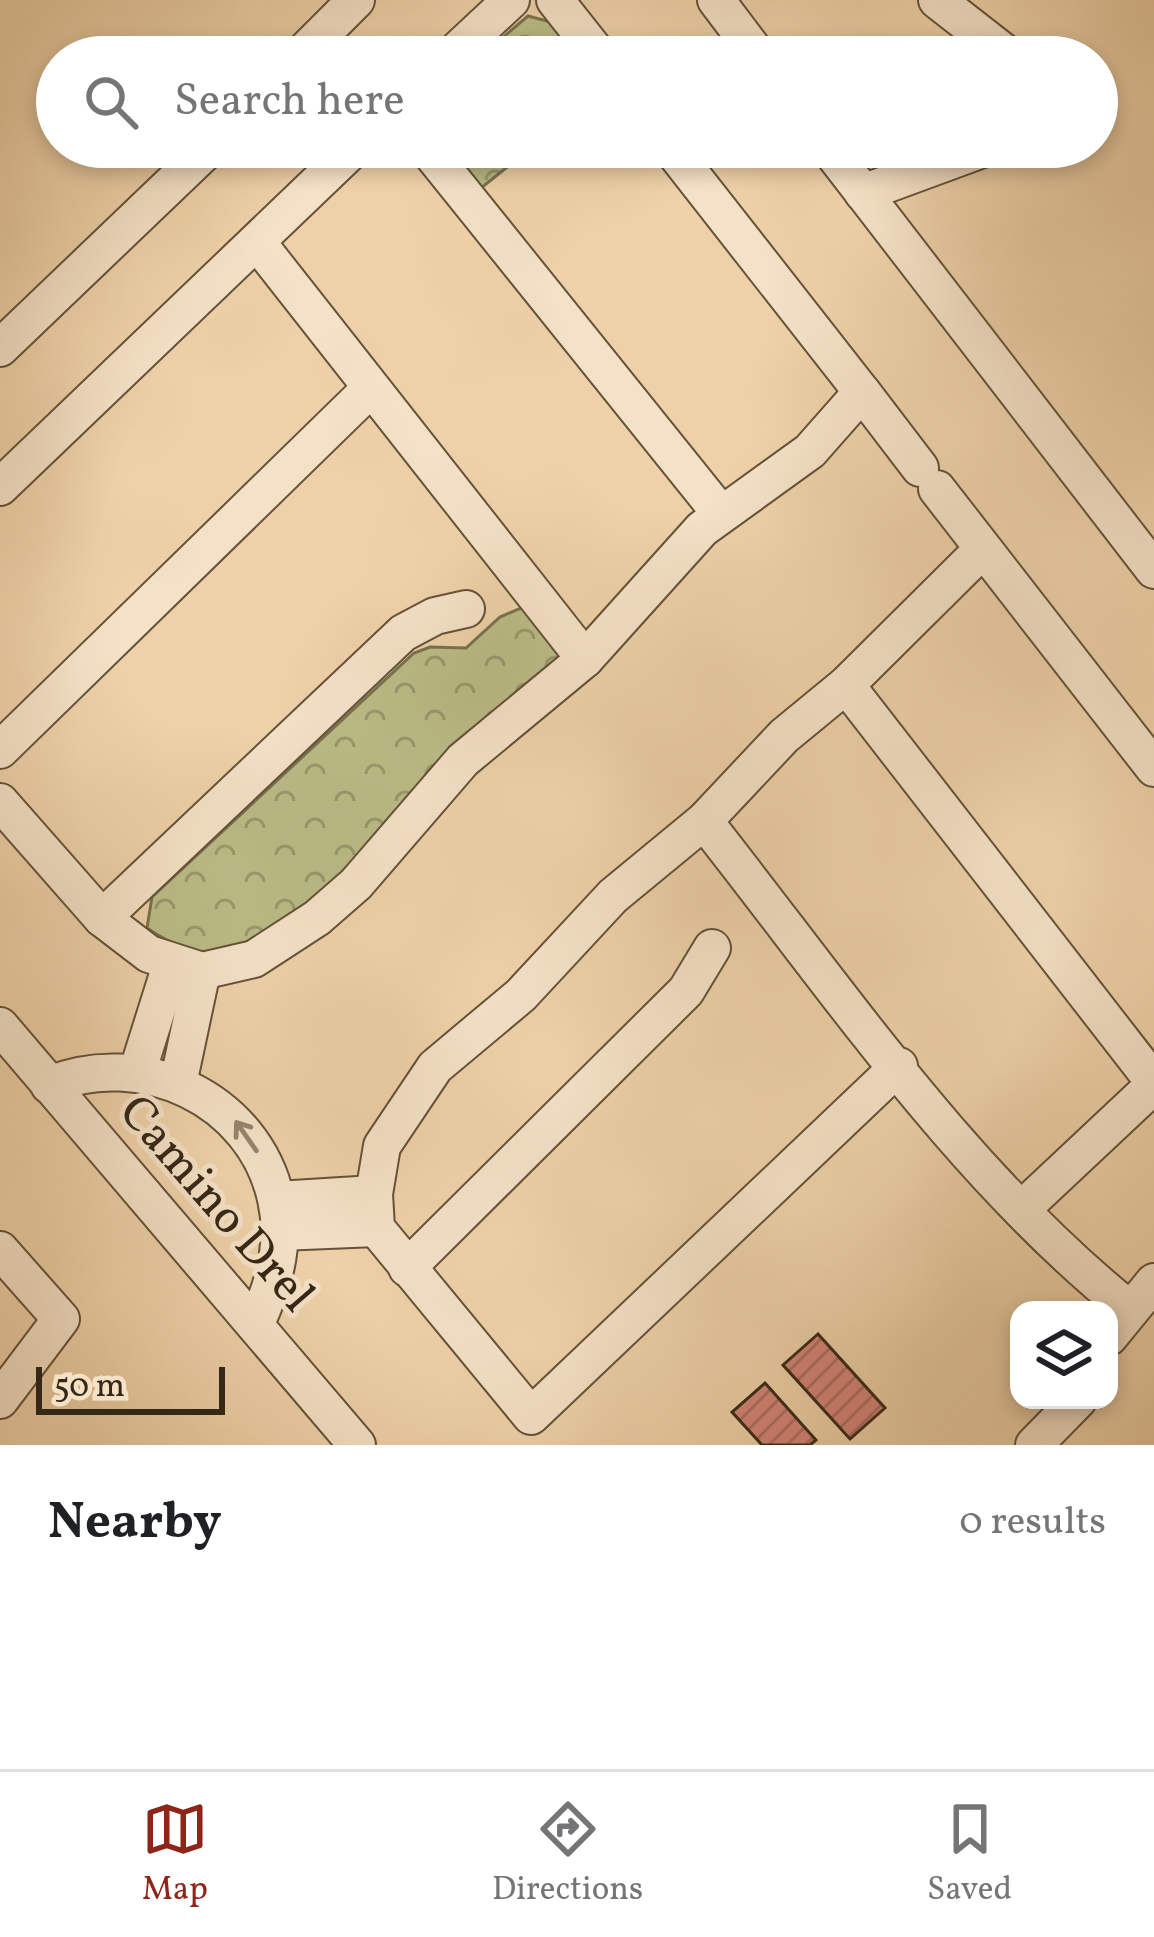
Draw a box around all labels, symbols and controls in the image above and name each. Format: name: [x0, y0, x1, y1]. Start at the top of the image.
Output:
search box: [36, 36, 1118, 168]
icon: search: [78, 69, 144, 135]
text: Search here: [174, 71, 405, 134]
street label: Camino Drel: [102, 1082, 328, 1328]
one-way arrow: [234, 1120, 259, 1153]
map controls: [1010, 1301, 1118, 1409]
button: layers: [1010, 1301, 1118, 1409]
scale bar: [36, 1361, 225, 1414]
text: 50 m: [54, 1365, 125, 1411]
text: Nearby: [48, 1488, 222, 1559]
text: 0 results: [959, 1496, 1106, 1550]
tab: Map: [142, 1796, 208, 1914]
tab: Directions: [492, 1796, 643, 1914]
tab: Saved: [927, 1796, 1012, 1914]

